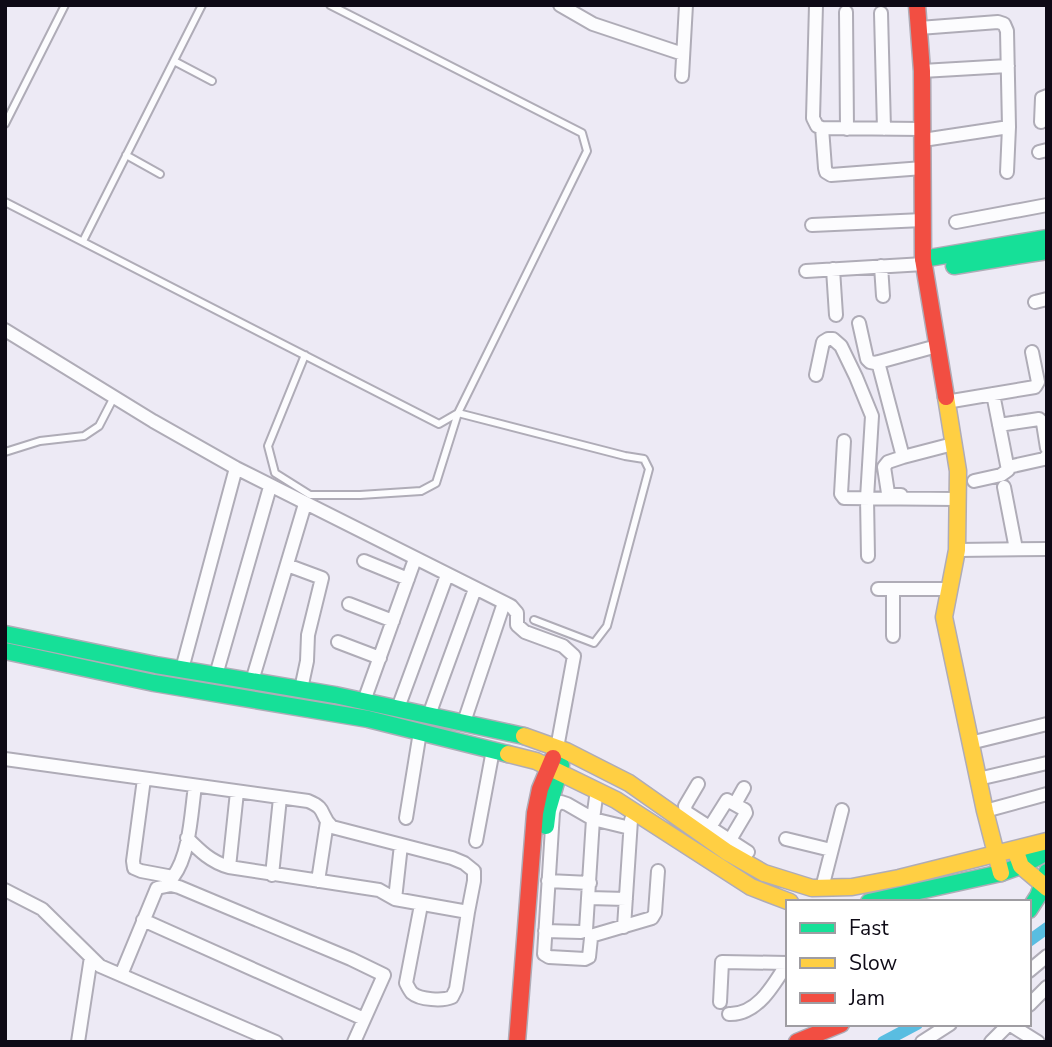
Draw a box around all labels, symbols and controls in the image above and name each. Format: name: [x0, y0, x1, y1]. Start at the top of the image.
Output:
legend: [786, 900, 1031, 1026]
text: Fast: [849, 914, 889, 942]
text: Slow: [849, 949, 898, 977]
text: Jam: [848, 984, 885, 1012]

